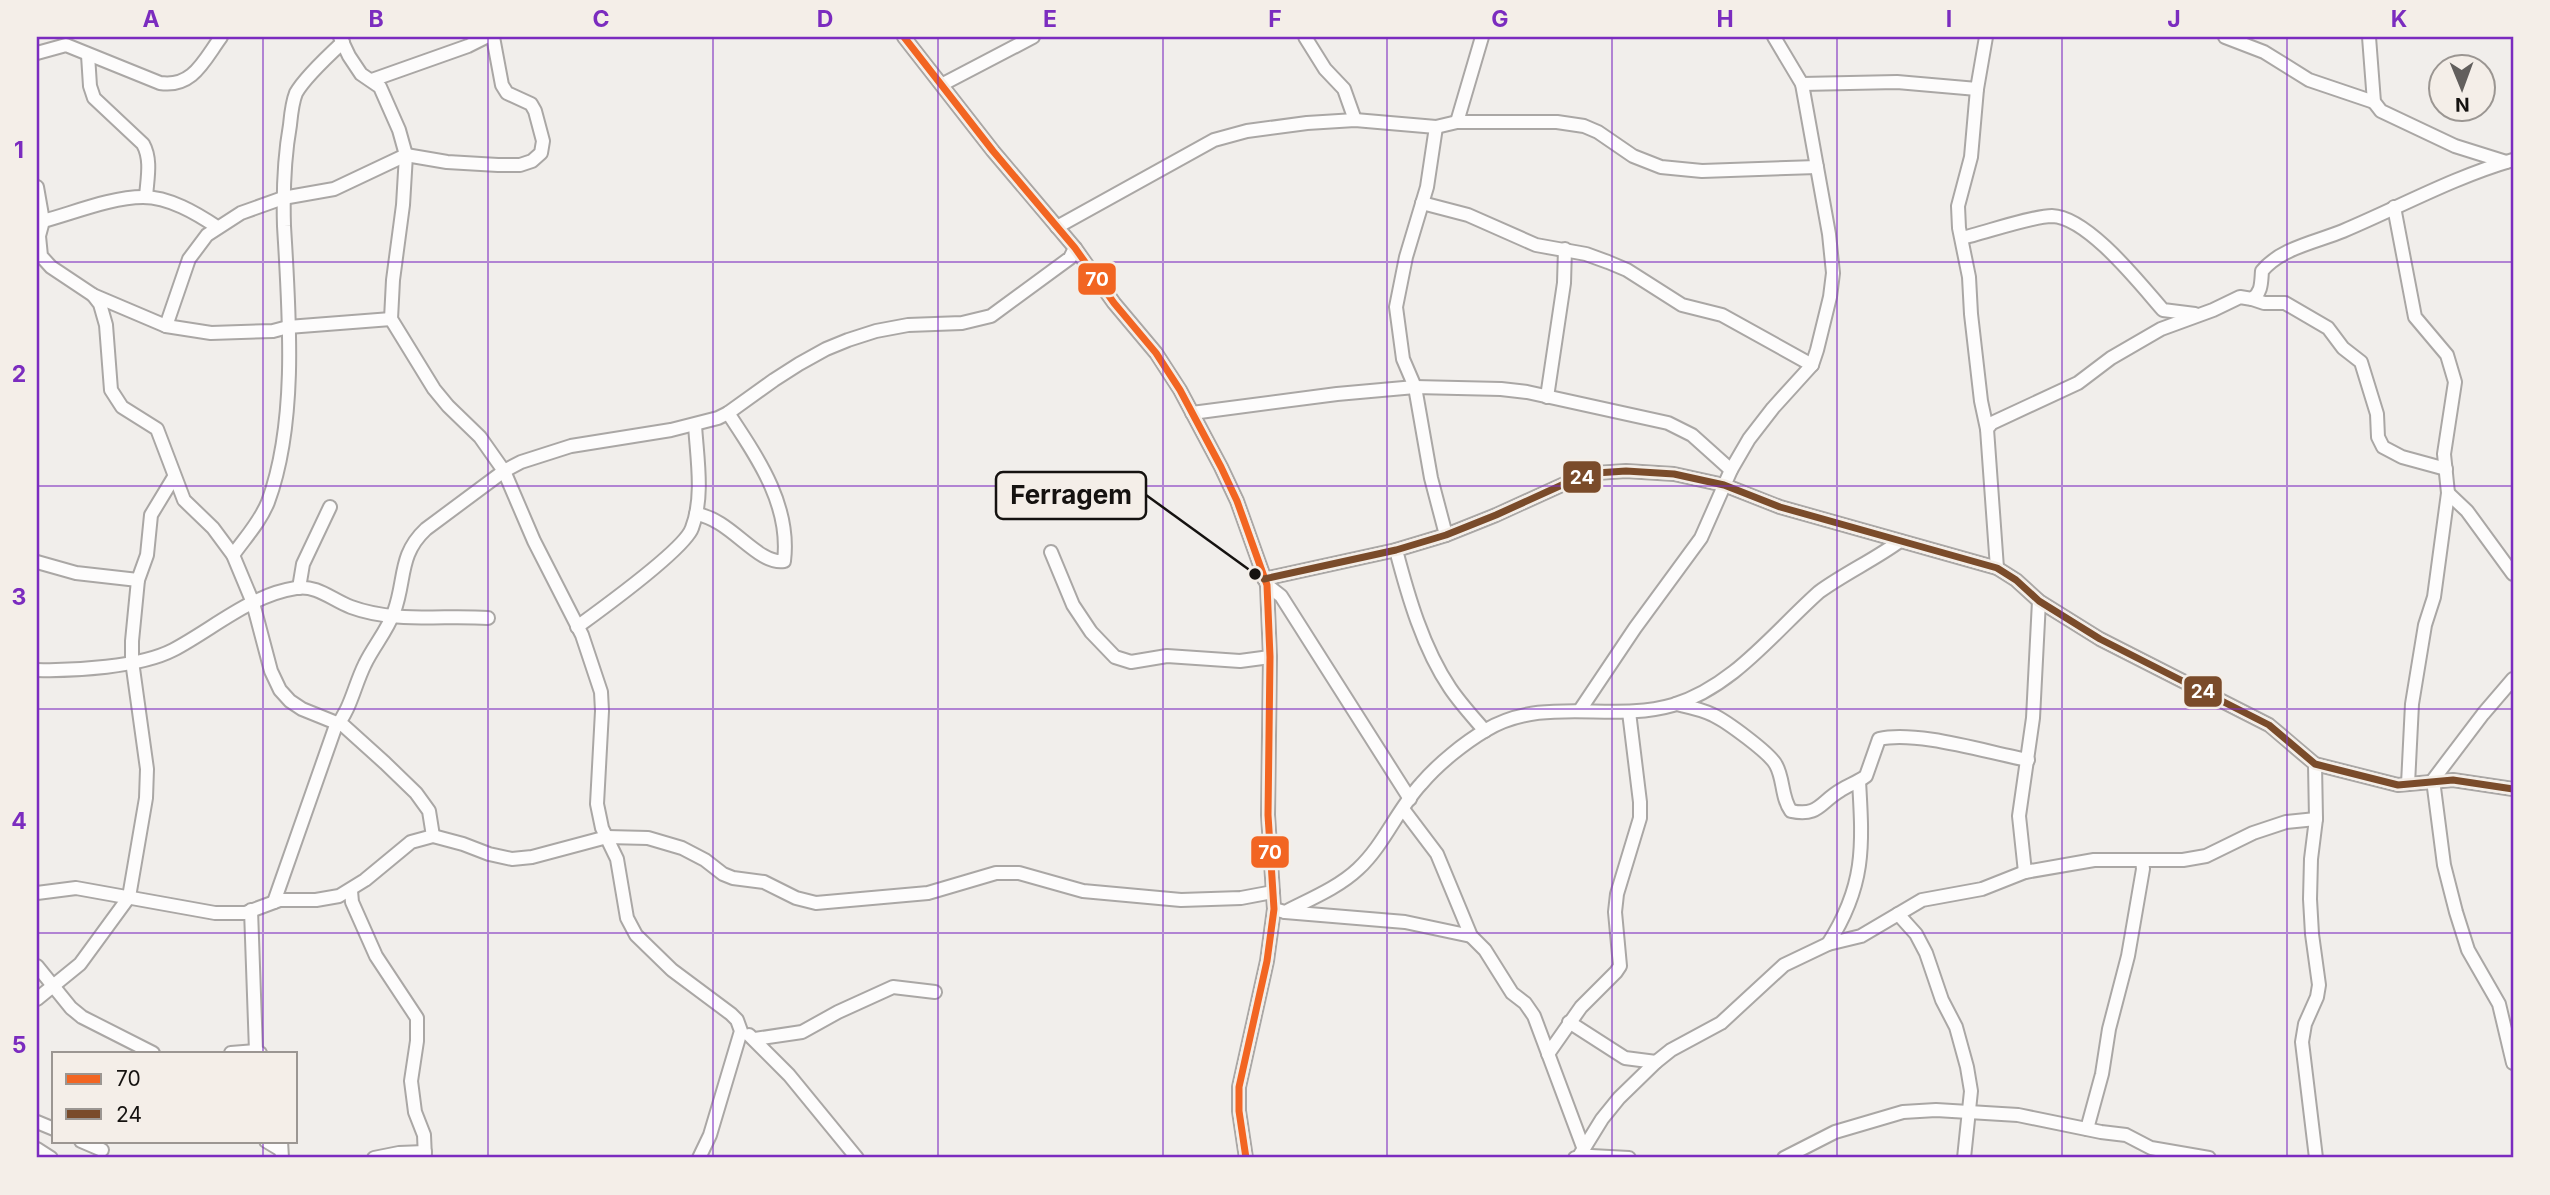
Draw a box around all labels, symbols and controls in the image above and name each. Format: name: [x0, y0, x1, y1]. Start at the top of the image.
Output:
text: A: [142, 5, 160, 33]
text: B: [368, 5, 384, 33]
text: C: [592, 5, 610, 33]
text: D: [817, 5, 833, 33]
text: E: [1043, 5, 1057, 33]
text: F: [1268, 5, 1282, 33]
text: G: [1491, 5, 1509, 33]
text: H: [1716, 5, 1734, 33]
text: I: [1946, 5, 1952, 33]
text: J: [2167, 5, 2181, 33]
text: K: [2391, 5, 2407, 33]
north arrow: [2428, 52, 2498, 122]
text: N: [2455, 93, 2470, 116]
text: 1: [14, 136, 24, 164]
line badge: 70: [1077, 262, 1117, 296]
text: 70: [1085, 268, 1109, 291]
text: 2: [12, 360, 26, 388]
line badge: 24: [1562, 460, 1602, 494]
text: 24: [1570, 466, 1594, 489]
callout: Ferragem: [996, 472, 1146, 519]
text: Ferragem: [1010, 479, 1132, 510]
text: 3: [12, 583, 26, 611]
line badge: 24: [2183, 675, 2223, 708]
text: 24: [2191, 680, 2215, 703]
text: 4: [11, 807, 27, 835]
line badge: 70: [1250, 835, 1290, 869]
text: 70: [1258, 841, 1282, 864]
text: 5: [12, 1031, 26, 1059]
legend: [52, 1052, 298, 1142]
text: 70: [116, 1066, 141, 1091]
text: 24: [116, 1102, 142, 1127]

